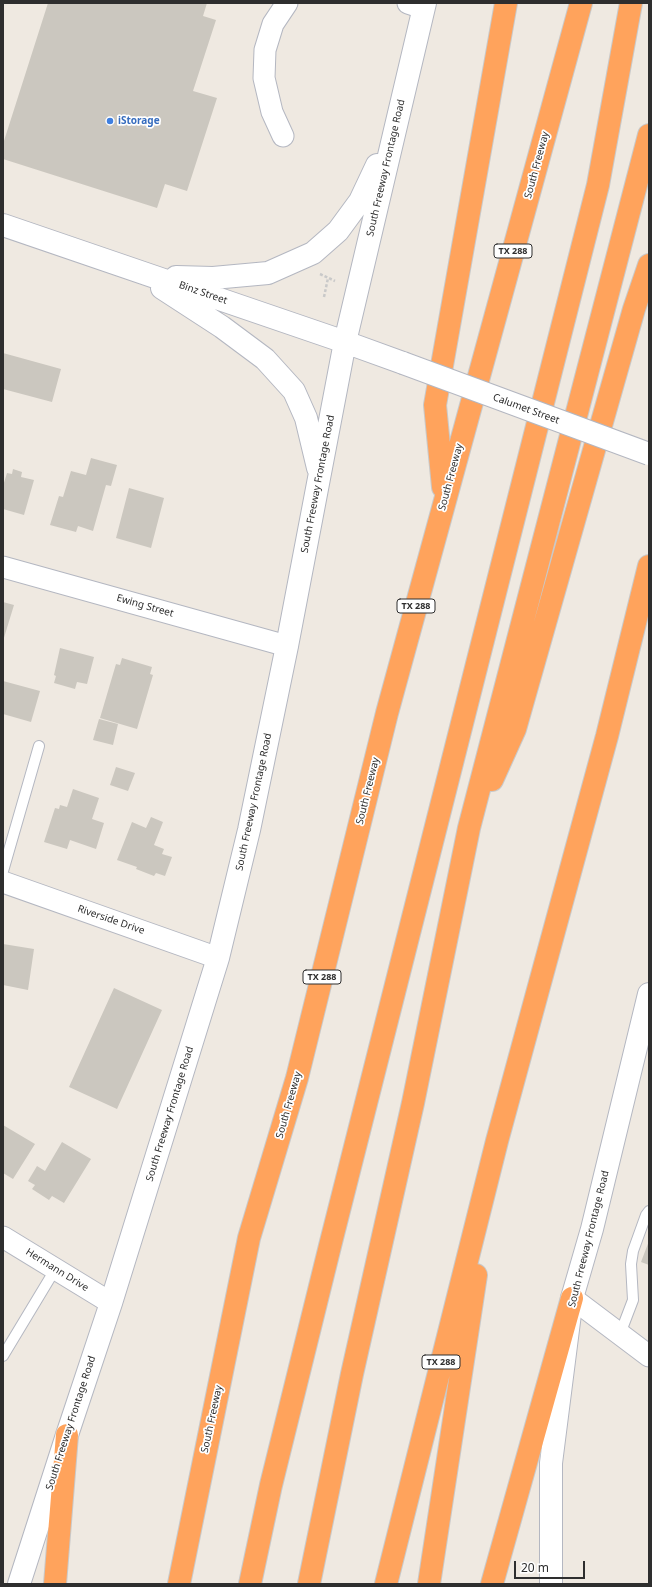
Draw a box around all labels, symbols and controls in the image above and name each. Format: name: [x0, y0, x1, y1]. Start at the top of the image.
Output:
street label: South Freeway Frontage Road: [364, 98, 408, 238]
place label: iStorage: [118, 115, 160, 127]
marker: iStorage: [105, 116, 115, 126]
street label: South Freeway: [522, 130, 552, 200]
road number: TX 288: [494, 244, 532, 258]
street label: Binz Street: [177, 279, 229, 307]
street label: Calumet Street: [491, 391, 561, 427]
street label: South Freeway Frontage Road: [299, 414, 337, 554]
street label: South Freeway: [436, 442, 466, 512]
street label: Ewing Street: [115, 592, 175, 620]
road number: TX 288: [397, 599, 435, 613]
street label: South Freeway Frontage Road: [234, 732, 274, 872]
street label: South Freeway: [354, 756, 382, 826]
street label: Riverside Drive: [76, 903, 146, 937]
road number: TX 288: [303, 970, 341, 984]
street label: South Freeway Frontage Road: [144, 1045, 196, 1183]
street label: South Freeway: [274, 1070, 304, 1140]
street label: South Freeway Frontage Road: [566, 1169, 612, 1309]
street label: Hermann Drive: [23, 1246, 91, 1294]
street label: South Freeway Frontage Road: [44, 1354, 98, 1492]
road number: TX 288: [422, 1355, 460, 1369]
street label: South Freeway: [199, 1384, 225, 1454]
scale bar: [516, 1553, 587, 1579]
text: 20 m: [521, 1559, 549, 1576]

